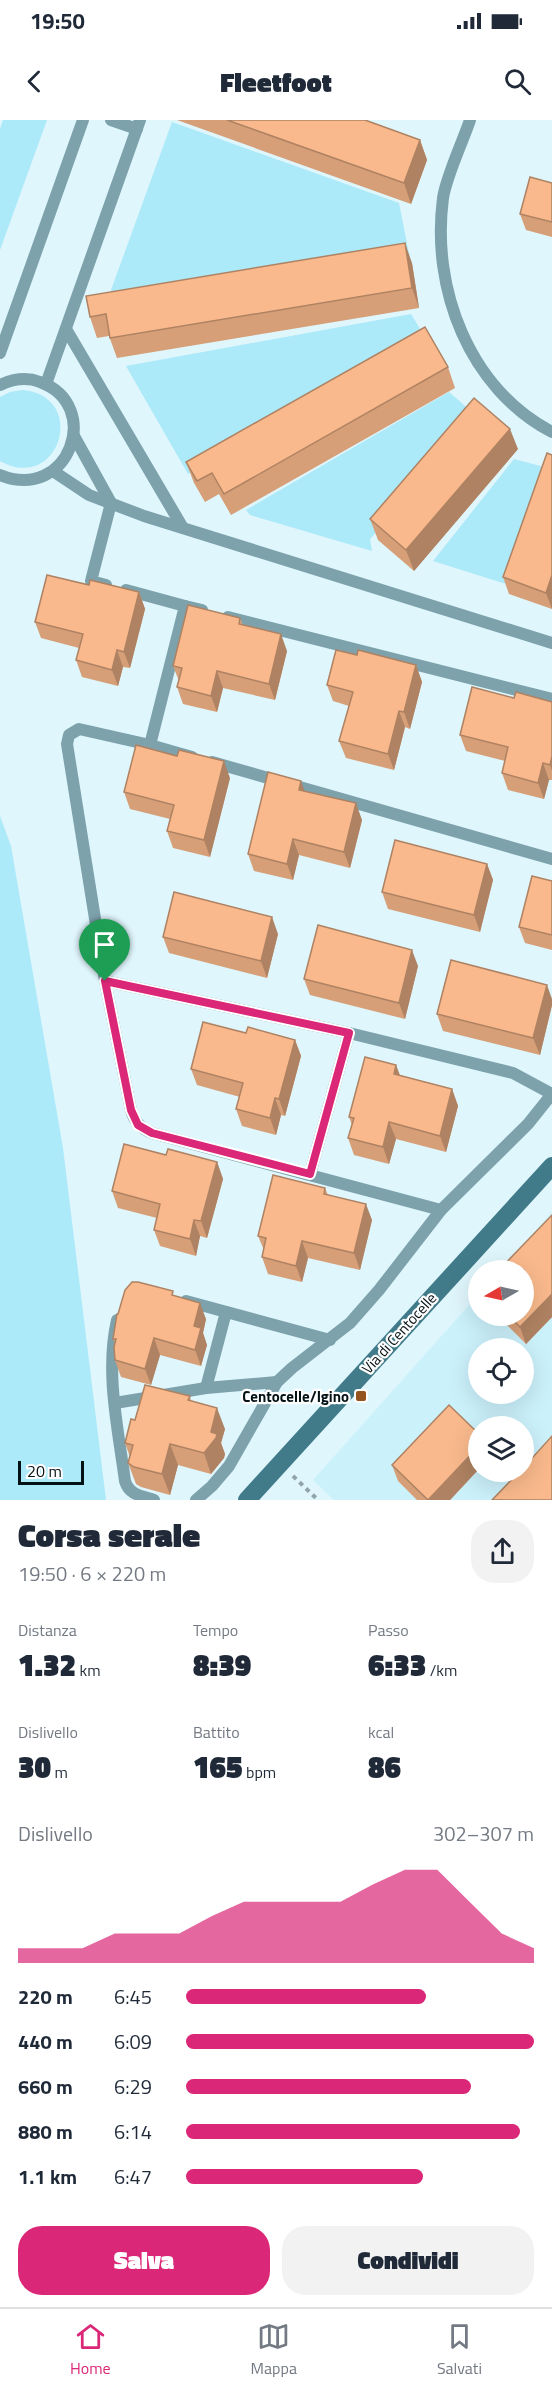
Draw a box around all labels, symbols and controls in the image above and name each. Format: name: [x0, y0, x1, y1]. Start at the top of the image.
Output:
text: 19:50: [30, 4, 85, 38]
text: Fleetfoot: [220, 61, 332, 102]
icon: back: [18, 65, 51, 98]
icon: search: [501, 65, 534, 98]
pin: [79, 919, 130, 981]
icon: arrive: [88, 928, 121, 961]
north arrow: [468, 1260, 534, 1326]
map controls: [468, 1260, 534, 1482]
street label: Via di Centocelle: [356, 1287, 442, 1379]
button: locate: [468, 1338, 534, 1404]
place label: Centocelle/Igino: [242, 1385, 349, 1408]
marker: Centocelle/Igino: [354, 1389, 368, 1403]
button: layers: [468, 1416, 534, 1482]
scale bar: [18, 1458, 84, 1486]
text: 20 m: [27, 1459, 62, 1483]
text: Corsa serale: [18, 1510, 200, 1560]
button: share: [471, 1520, 534, 1583]
text: 19:50 · 6 × 220 m: [18, 1558, 166, 1589]
text: Distanza: [18, 1618, 77, 1642]
text: Tempo: [193, 1618, 238, 1642]
text: Passo: [368, 1618, 409, 1642]
text: 1.32: [18, 1642, 76, 1688]
text: 8:39: [193, 1642, 251, 1688]
text: 6:33: [368, 1642, 426, 1688]
text: km: [76, 1658, 101, 1682]
text: /km: [426, 1658, 457, 1682]
text: Dislivello: [18, 1720, 78, 1744]
text: Battito: [193, 1720, 240, 1744]
text: kcal: [368, 1720, 394, 1744]
text: 30: [18, 1744, 51, 1790]
text: 165: [193, 1744, 243, 1790]
text: 86: [368, 1744, 401, 1790]
text: m: [51, 1760, 68, 1784]
text: bpm: [243, 1760, 276, 1784]
text: Dislivello: [18, 1818, 93, 1849]
text: 302–307 m: [433, 1818, 534, 1849]
text: 220 m: [18, 1981, 73, 2012]
text: 6:45: [114, 1981, 152, 2012]
text: 440 m: [18, 2026, 73, 2057]
text: 6:09: [114, 2026, 152, 2057]
text: 660 m: [18, 2071, 73, 2102]
text: 6:29: [114, 2071, 152, 2102]
text: 880 m: [18, 2116, 73, 2147]
text: 6:14: [114, 2116, 152, 2147]
text: 1.1 km: [18, 2161, 77, 2192]
text: 6:47: [114, 2161, 152, 2192]
button: Salva: [18, 2226, 270, 2295]
button: Condividi: [282, 2226, 534, 2295]
tab: Home: [70, 2320, 111, 2380]
tab: Mappa: [251, 2320, 297, 2380]
tab: Salvati: [437, 2320, 482, 2380]

